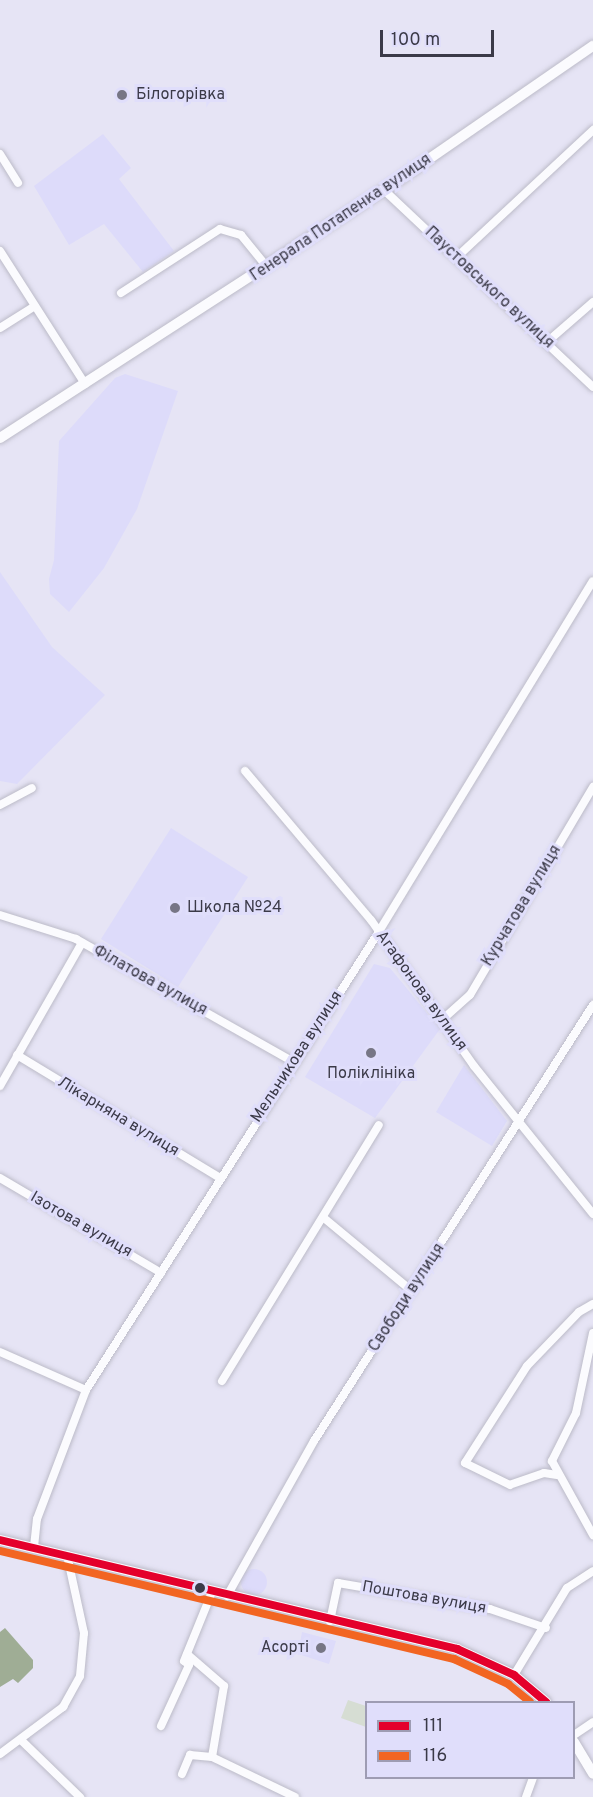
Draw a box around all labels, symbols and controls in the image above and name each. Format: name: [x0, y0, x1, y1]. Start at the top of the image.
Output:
scale bar: [383, 18, 497, 56]
text: 100 m: [391, 29, 440, 52]
place label: Білогорівка: [136, 85, 225, 105]
marker: Білогорівка: [113, 86, 131, 104]
street label: Генерала Потапенка вулиця: [247, 150, 435, 286]
street label: Паустовського вулиця: [420, 223, 558, 353]
street label: Курчатова вулиця: [478, 842, 566, 970]
place label: Школа №24: [187, 898, 282, 918]
marker: Школа №24: [168, 901, 182, 915]
street label: Агафонова вулиця: [371, 927, 471, 1055]
street label: Філатова вулиця: [90, 942, 210, 1020]
street label: Мельникова вулиця: [247, 988, 347, 1126]
marker: Поліклініка: [362, 1044, 380, 1062]
place label: Поліклініка: [327, 1064, 415, 1084]
street label: Лікарняна вулиця: [54, 1073, 182, 1161]
street label: Ізотова вулиця: [27, 1188, 135, 1262]
street label: Свободи вулиця: [365, 1240, 449, 1356]
street label: Поштова вулиця: [360, 1578, 488, 1618]
unlabelled marker: [194, 1582, 206, 1594]
place label: Асорті: [261, 1638, 309, 1658]
marker: Асорті: [314, 1641, 328, 1655]
legend: [365, 1701, 575, 1779]
text: 111: [423, 1715, 443, 1738]
text: 116: [423, 1745, 447, 1768]

